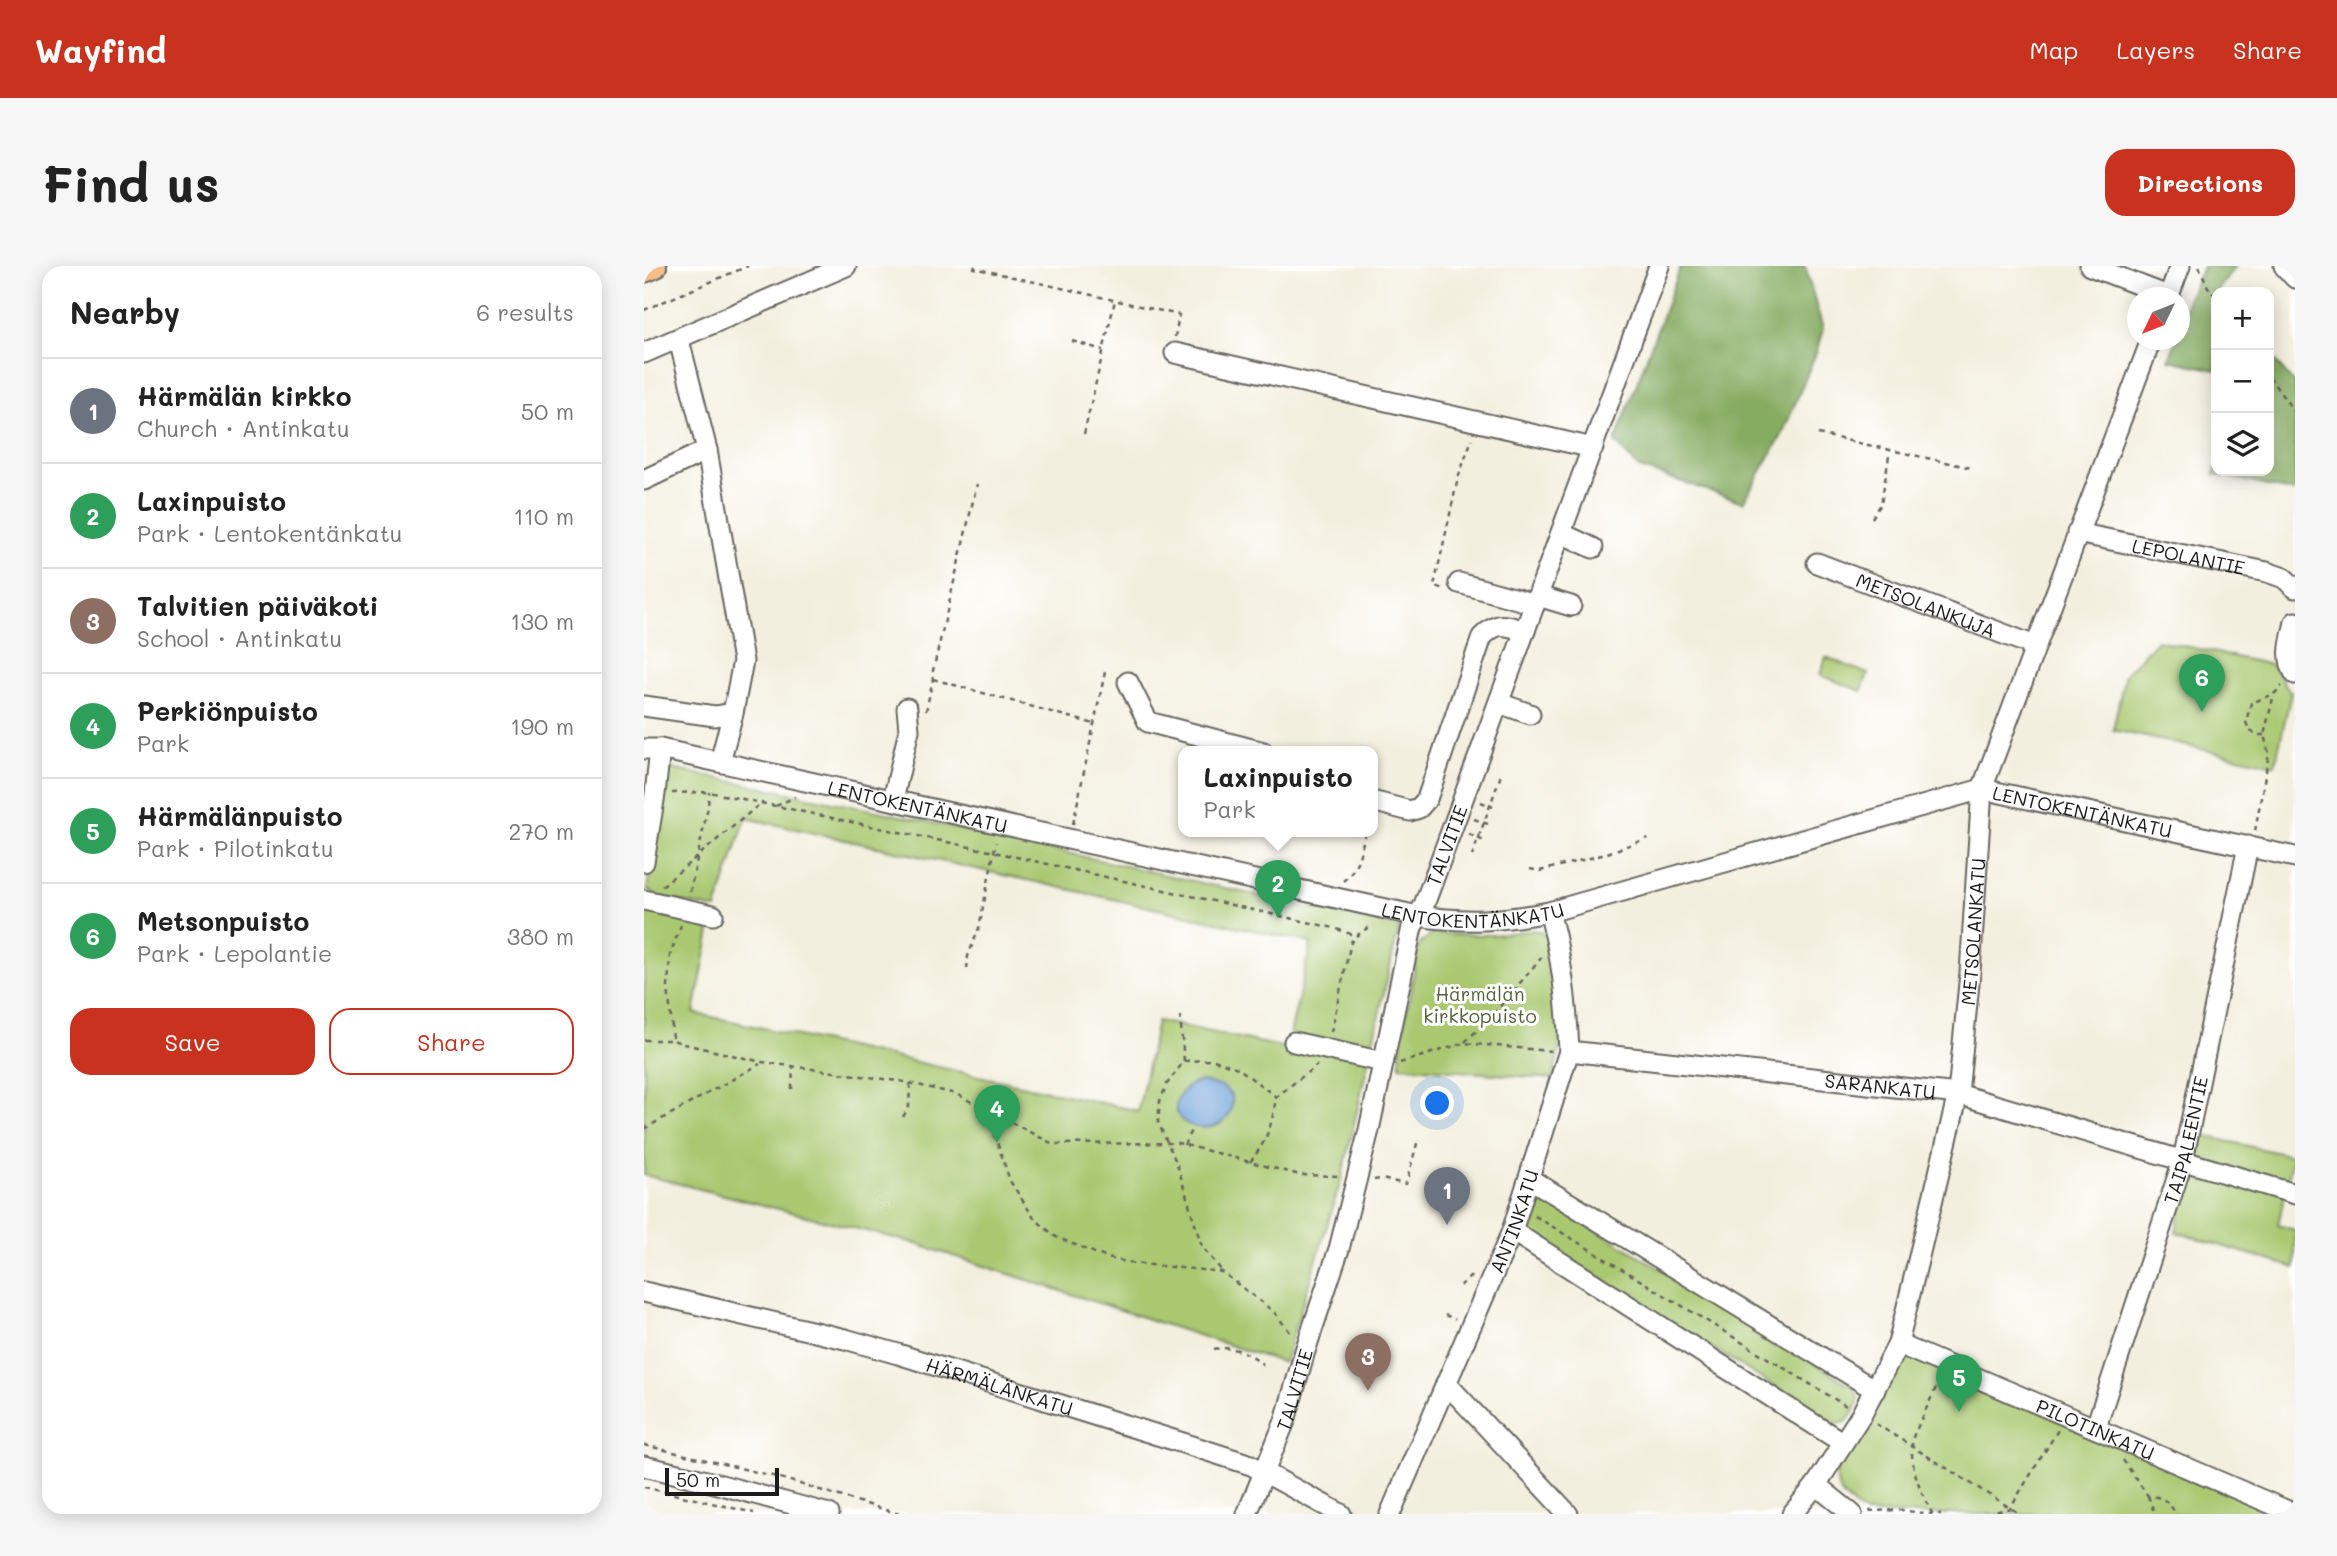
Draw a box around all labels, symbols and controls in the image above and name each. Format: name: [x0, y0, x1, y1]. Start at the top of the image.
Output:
text: Wayfind: [35, 28, 166, 71]
text: Map: [2030, 34, 2078, 65]
text: Layers: [2116, 34, 2195, 65]
text: Share: [2233, 34, 2302, 65]
button: Directions: [2105, 149, 2295, 216]
text: Find us: [42, 151, 220, 214]
north arrow: [2127, 287, 2190, 350]
map controls: [2211, 287, 2274, 476]
button: +: [2211, 287, 2274, 350]
text: Nearby: [70, 292, 180, 332]
text: 6 results: [476, 297, 574, 327]
button: −: [2211, 350, 2274, 413]
text: Härmälän kirkko: [137, 379, 351, 413]
text: 1: [88, 396, 98, 426]
text: 50 m: [521, 396, 574, 426]
text: Church · Antinkatu: [137, 413, 350, 443]
button: layers: [2211, 413, 2274, 476]
text: Laxinpuisto: [137, 484, 286, 518]
text: 2: [87, 501, 99, 531]
text: 110 m: [514, 501, 574, 531]
text: Park · Lentokentänkatu: [137, 518, 402, 548]
street label: LEPOLANTIE: [2130, 532, 2247, 580]
street label: METSOLANKUJA: [1853, 567, 2000, 643]
text: Talvitien päiväkoti: [137, 589, 379, 623]
text: 3: [86, 606, 100, 636]
text: 130 m: [510, 606, 574, 636]
text: School · Antinkatu: [137, 623, 342, 653]
pin: 6: [2179, 654, 2225, 712]
text: Perkiönpuisto: [137, 694, 318, 728]
text: 4: [86, 711, 100, 741]
text: 190 m: [510, 711, 574, 741]
text: Park: [137, 728, 189, 758]
popup: [1178, 746, 1378, 837]
text: Laxinpuisto: [1204, 760, 1352, 794]
street label: LENTOKENTÄNKATU: [826, 774, 1010, 838]
street label: LENTOKENTÄNKATU: [1991, 779, 2175, 842]
text: Park: [1204, 794, 1256, 824]
text: Härmälänpuisto: [137, 799, 342, 833]
street label: TALVITIE: [1420, 801, 1472, 889]
text: 5: [86, 816, 100, 846]
text: 270 m: [509, 816, 574, 846]
text: Park · Pilotinkatu: [137, 833, 334, 863]
street label: METSOLANKATU: [1954, 857, 1990, 1006]
pin: 2: [1255, 860, 1301, 918]
street label: LENTOKENTÄNKATU: [1380, 896, 1566, 933]
text: Metsonpuisto: [137, 904, 309, 938]
text: 6: [86, 921, 100, 951]
text: 380 m: [507, 921, 574, 951]
text: Park · Lepolantie: [137, 938, 332, 968]
park label: Härmälän kirkkopuisto: [1423, 981, 1537, 1028]
button: Save: [70, 1008, 315, 1075]
button: Share: [329, 1008, 574, 1075]
street label: SARANKATU: [1823, 1067, 1937, 1104]
street label: TAIPALEENTIE: [2157, 1073, 2213, 1207]
pin: 4: [974, 1085, 1020, 1143]
your location: [1420, 1086, 1454, 1120]
street label: ANTINKATU: [1483, 1166, 1543, 1277]
pin: 1: [1424, 1167, 1470, 1225]
pin: 3: [1345, 1333, 1391, 1391]
street label: TALVITIE: [1270, 1346, 1318, 1435]
street label: HÄRMÄLÄNKATU: [923, 1351, 1076, 1420]
pin: 5: [1936, 1354, 1982, 1412]
street label: PILOTINKATU: [2033, 1392, 2158, 1465]
scale bar: [665, 1465, 779, 1497]
text: 50 m: [676, 1467, 720, 1492]

